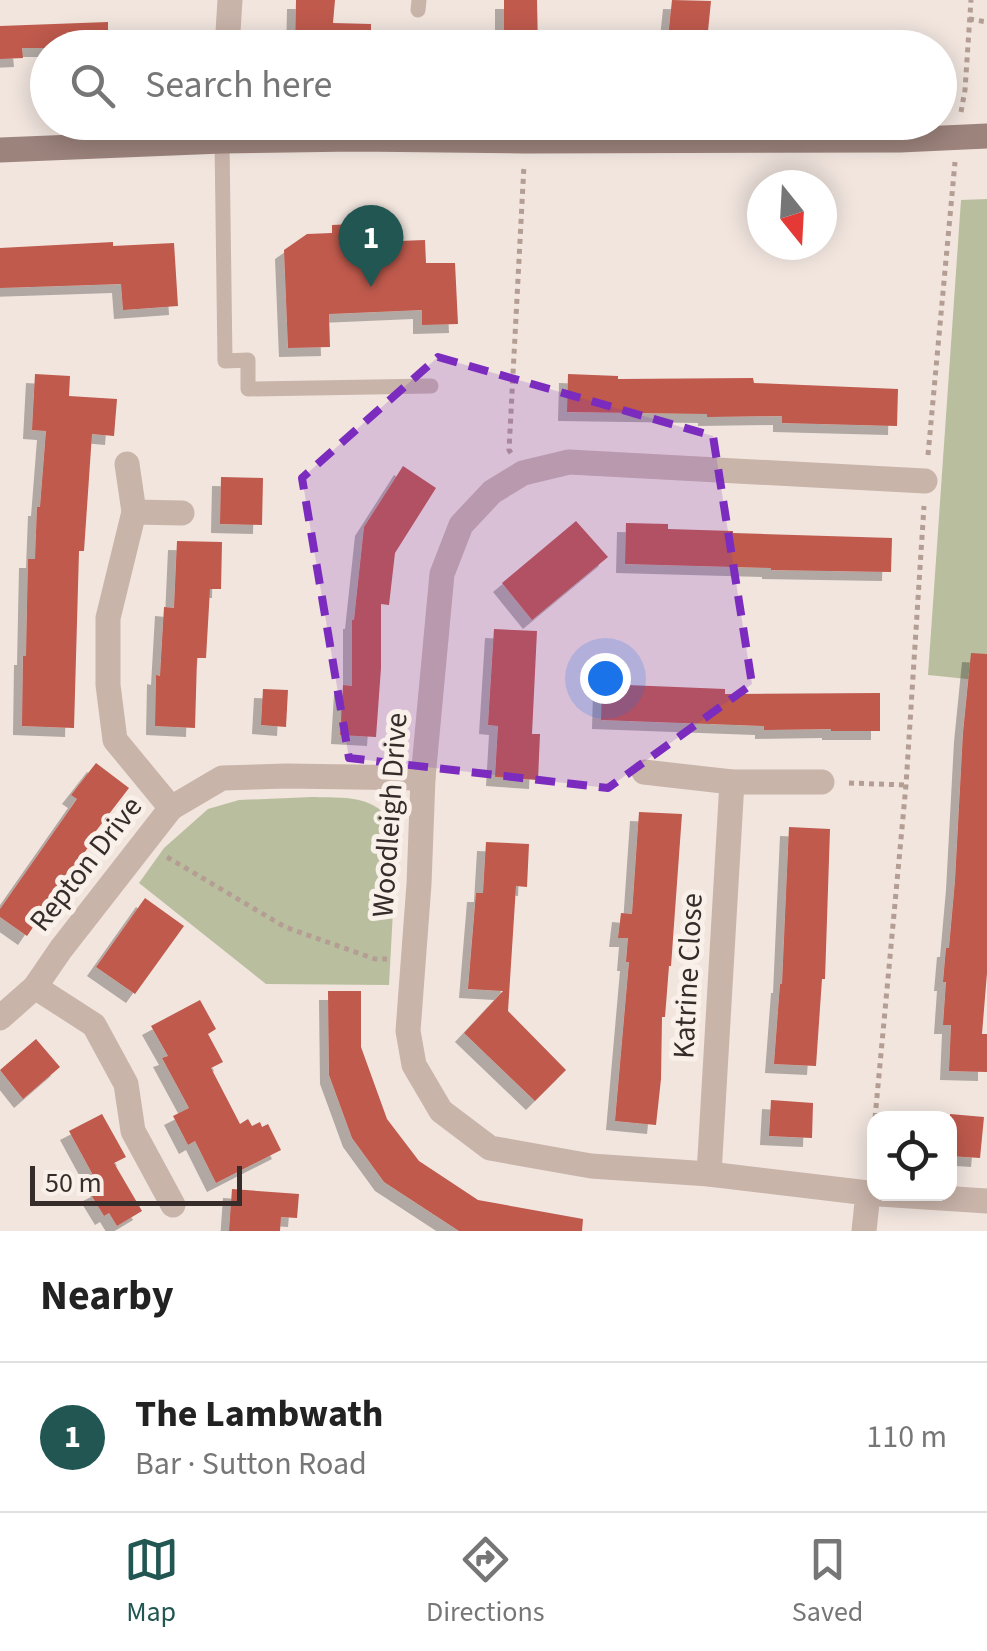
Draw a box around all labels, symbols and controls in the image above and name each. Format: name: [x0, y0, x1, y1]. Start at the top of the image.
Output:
search box: [30, 30, 957, 140]
icon: search: [65, 58, 120, 113]
text: Search here: [145, 58, 332, 112]
north arrow: [747, 170, 837, 260]
pin: 1: [338, 204, 404, 287]
your location: [580, 653, 631, 704]
street label: Woodleigh Drive: [361, 711, 419, 919]
street label: Repton Drive: [19, 787, 153, 941]
street label: Katrine Close: [662, 892, 714, 1060]
map controls: [867, 1111, 957, 1201]
button: locate: [867, 1111, 957, 1201]
scale bar: [30, 1161, 242, 1206]
text: 50 m: [45, 1163, 102, 1203]
text: Nearby: [40, 1266, 174, 1326]
text: The Lambwath: [135, 1387, 384, 1441]
text: 1: [64, 1414, 81, 1460]
text: 110 m: [866, 1414, 947, 1460]
text: Bar · Sutton Road: [135, 1441, 367, 1487]
tab: Map: [124, 1532, 179, 1632]
tab: Directions: [426, 1532, 545, 1632]
tab: Saved: [792, 1532, 863, 1632]

